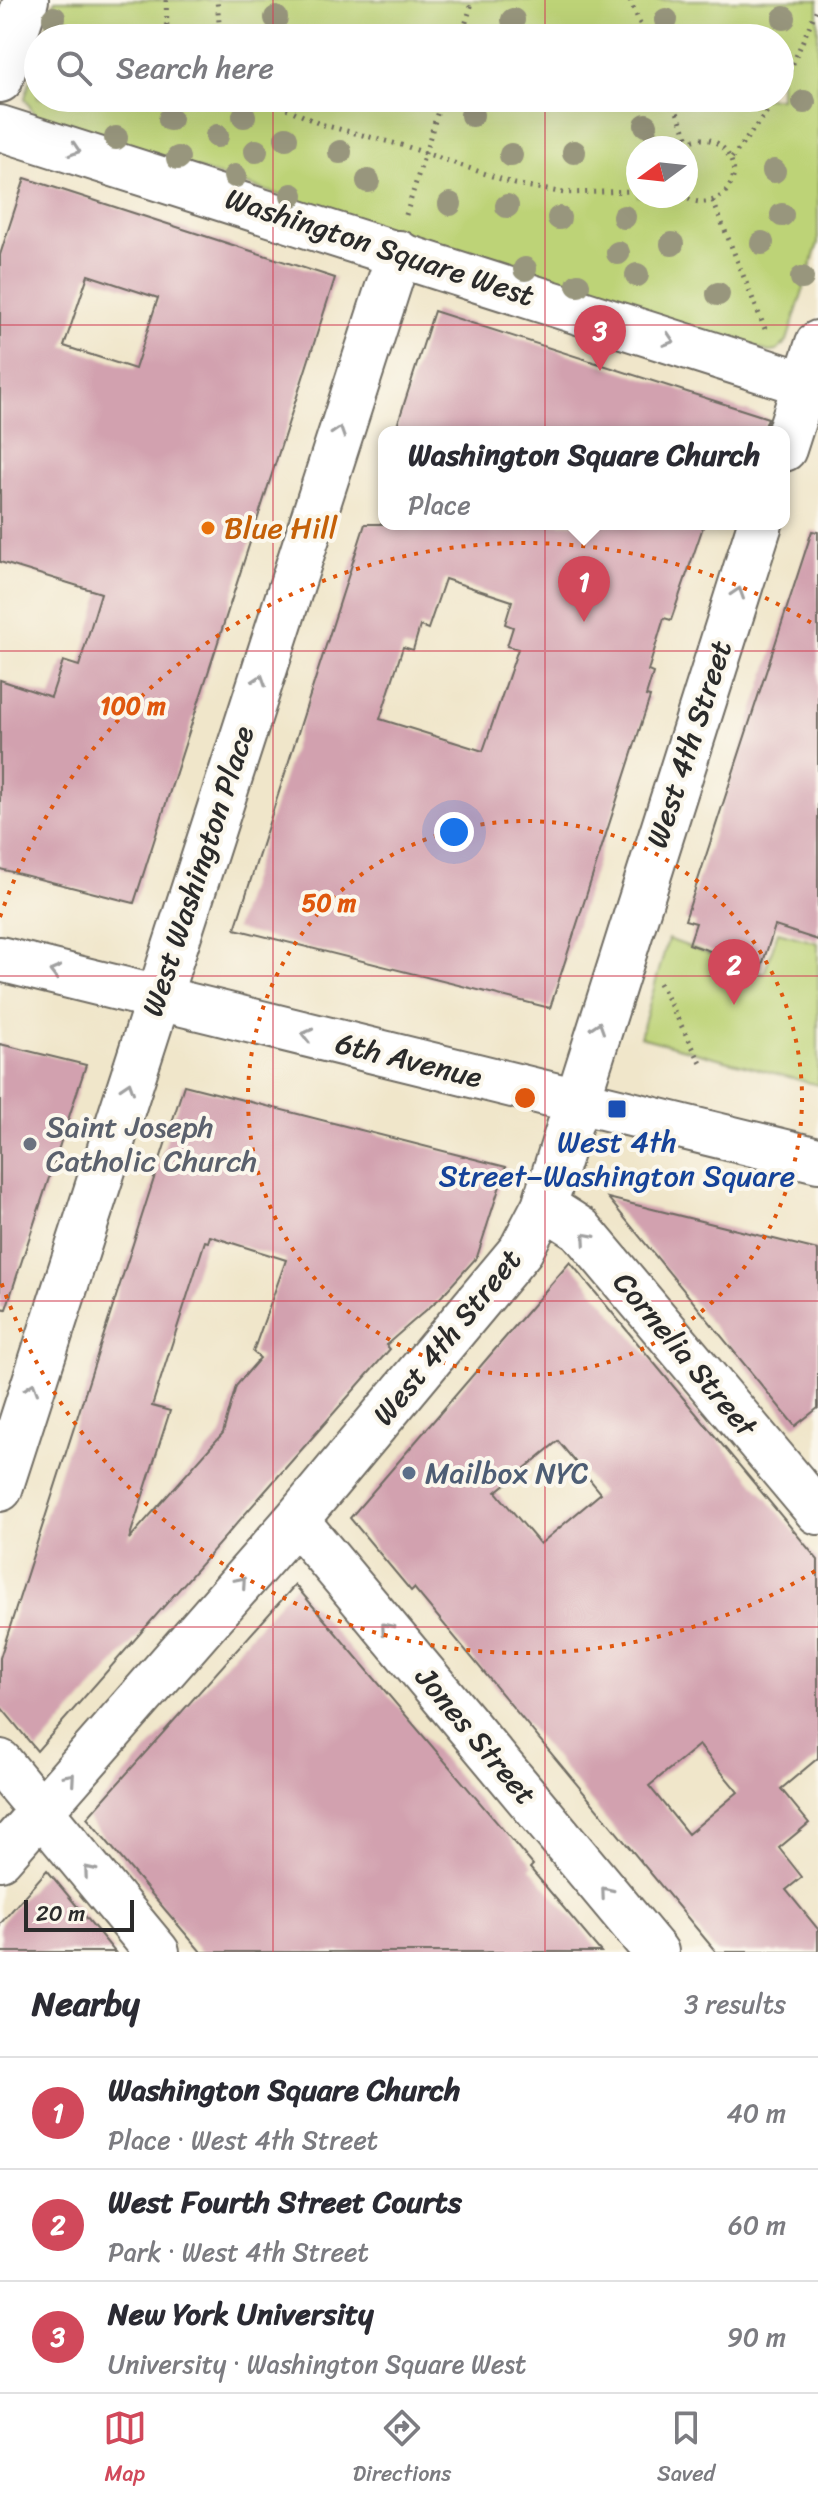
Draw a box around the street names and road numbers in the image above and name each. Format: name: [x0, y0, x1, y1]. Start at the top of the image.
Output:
street label: Washington Square West: [218, 171, 542, 323]
street label: West 4th Street: [630, 633, 748, 855]
street label: West Washington Place: [126, 719, 270, 1023]
street label: 6th Avenue: [330, 1016, 488, 1104]
street label: West 4th Street: [358, 1236, 536, 1438]
street label: Cornelia Street: [599, 1259, 772, 1451]
street label: Jones Street: [400, 1653, 551, 1818]

